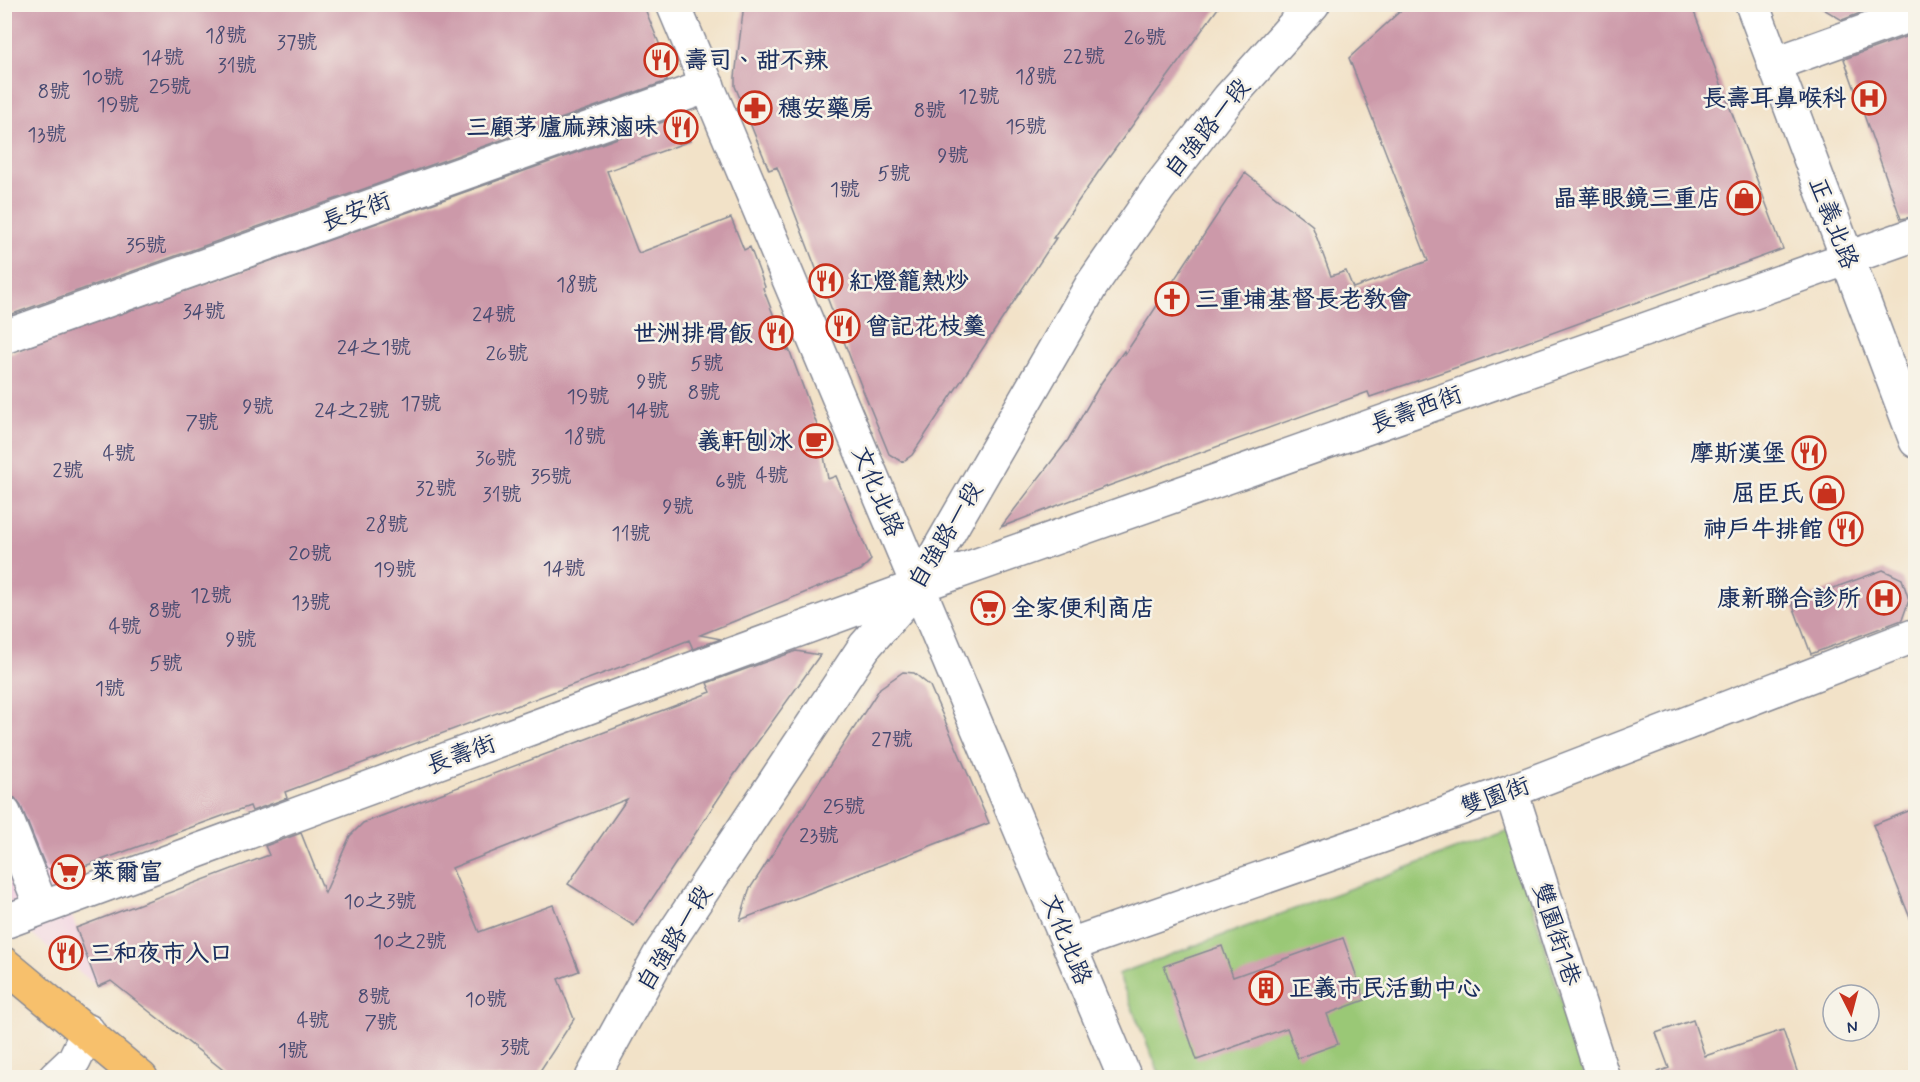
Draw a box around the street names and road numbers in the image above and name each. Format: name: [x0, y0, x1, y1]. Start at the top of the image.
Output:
street label: 自強路一段: [1158, 73, 1258, 185]
street label: 正義北路: [1801, 173, 1864, 274]
street label: 長安街: [317, 186, 396, 239]
street label: 長壽西街: [1366, 379, 1467, 441]
street label: 文化北路: [844, 441, 910, 542]
street label: 自強路一段: [902, 476, 990, 595]
street label: 長壽街: [422, 729, 501, 782]
street label: 雙園街: [1456, 771, 1535, 824]
street label: 雙園街1巷: [1524, 879, 1587, 990]
street label: 自強路一段: [630, 880, 720, 998]
street label: 文化北路: [1033, 889, 1098, 990]

